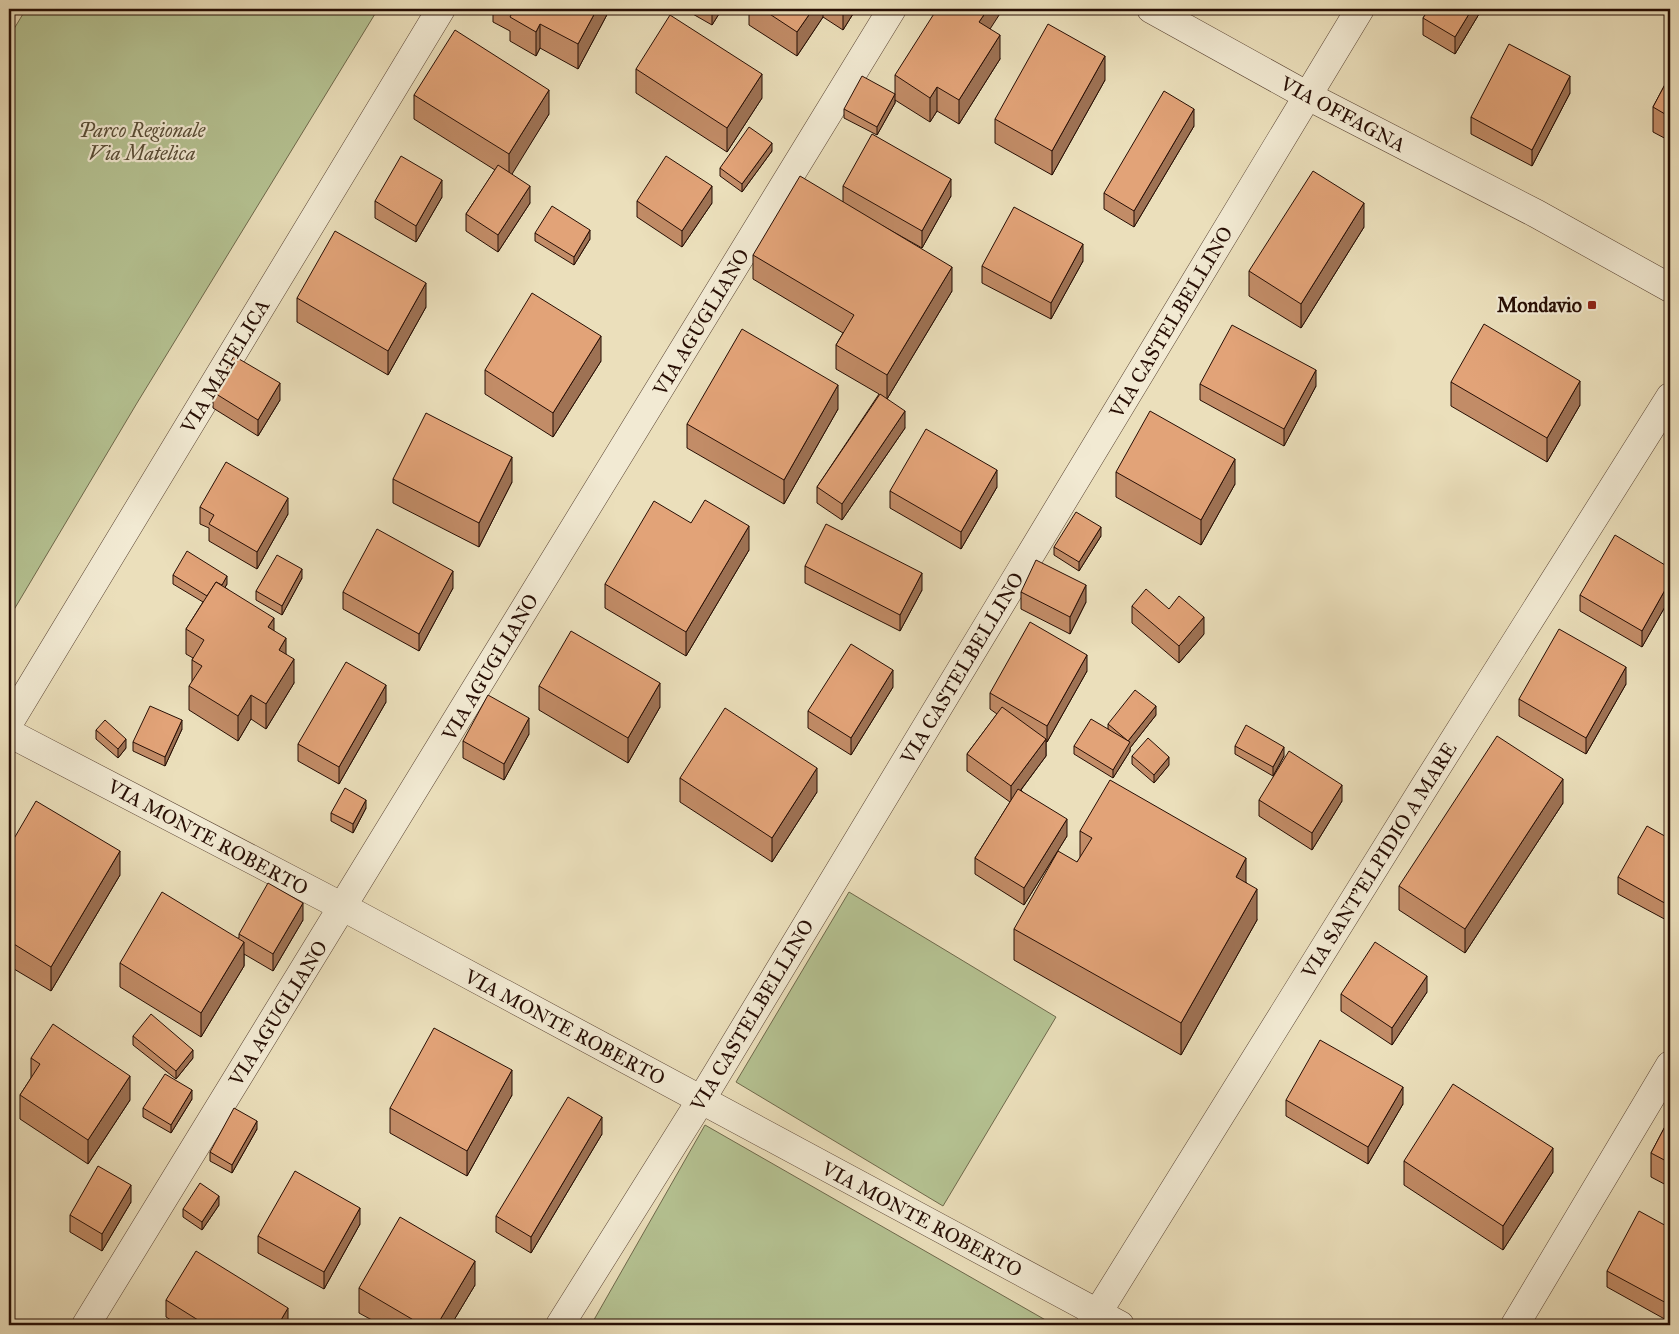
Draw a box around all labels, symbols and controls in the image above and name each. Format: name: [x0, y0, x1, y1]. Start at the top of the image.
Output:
street label: VIA OFFAGNA: [1275, 70, 1410, 157]
park label: Parco Regionale Via Matelica: [79, 118, 206, 165]
street label: VIA CASTELBELLINO: [1104, 222, 1238, 423]
street label: VIA AGUGLIANO: [647, 244, 754, 401]
place label: Mondavio: [1497, 293, 1582, 317]
street label: VIA MATELICA: [175, 294, 275, 438]
marker: Mondavio: [1586, 299, 1598, 311]
street label: VIA CASTELBELLINO: [895, 568, 1029, 769]
street label: VIA AGUGLIANO: [436, 589, 543, 746]
street label: VIA SANT'ELPIDIO A MARE: [1296, 738, 1462, 983]
street label: VIA MONTE ROBERTO: [103, 773, 312, 900]
street label: VIA CASTELBELLINO: [685, 915, 819, 1116]
street label: VIA AGUGLIANO: [223, 936, 332, 1091]
street label: VIA MONTE ROBERTO: [460, 963, 669, 1090]
street label: VIA MONTE ROBERTO: [817, 1155, 1026, 1282]

